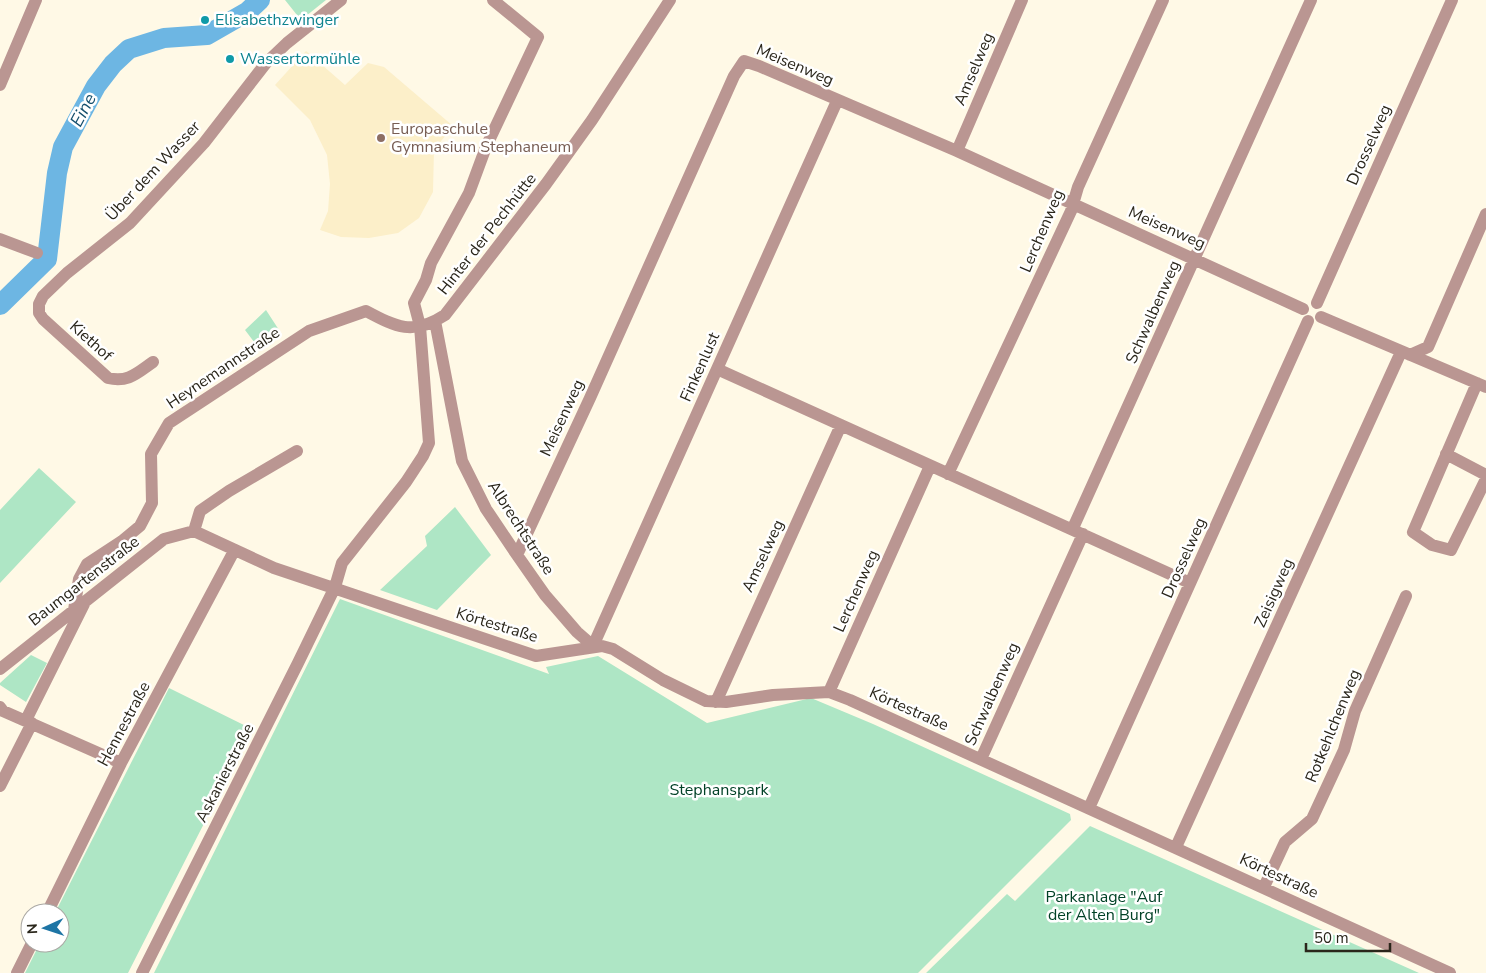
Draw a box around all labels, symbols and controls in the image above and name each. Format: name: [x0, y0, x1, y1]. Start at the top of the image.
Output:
place label: Elisabethzwinger: [215, 9, 339, 31]
marker: Elisabethzwinger: [199, 14, 211, 26]
street label: Amselweg: [949, 29, 999, 109]
street label: Meisenweg: [753, 39, 837, 91]
place label: Wassertormühle: [240, 48, 360, 70]
marker: Wassertormühle: [224, 53, 236, 65]
water label: Eine: [64, 89, 102, 131]
street label: Drosselweg: [1341, 101, 1397, 189]
street label: Über dem Wasser: [101, 116, 205, 226]
place label: Europaschule Gymnasium Stephaneum: [391, 118, 571, 158]
marker: Europaschule Gymnasium Stephaneum: [375, 132, 387, 144]
street label: Hinter der Pechhütte: [433, 169, 541, 299]
street label: Lerchenweg: [1015, 186, 1069, 276]
street label: Meisenweg: [1125, 201, 1209, 255]
street label: Schwalbenweg: [1120, 257, 1186, 367]
street label: Kiethof: [65, 316, 118, 367]
street label: Heynemannstraße: [162, 322, 284, 414]
street label: Finkenlust: [675, 328, 725, 405]
street label: Meisenweg: [535, 376, 589, 460]
street label: Albrechtstraße: [482, 477, 560, 579]
street label: Drosselweg: [1156, 514, 1212, 602]
street label: Amselweg: [737, 516, 789, 596]
street label: Baumgartenstraße: [24, 531, 144, 631]
street label: Lerchenweg: [828, 546, 884, 636]
street label: Zeisigweg: [1249, 555, 1299, 631]
street label: Körtestraße: [453, 602, 541, 648]
street label: Schwalbenweg: [959, 639, 1025, 749]
street label: Rotkehlchenweg: [1300, 666, 1366, 786]
street label: Hennestraße: [92, 678, 156, 770]
street label: Körtestraße: [866, 682, 952, 736]
street label: Askanierstraße: [191, 720, 259, 826]
park label: Stephanspark: [669, 779, 770, 801]
street label: Körtestraße: [1236, 848, 1322, 904]
park label: Parkanlage "Auf der Alten Burg": [1046, 886, 1163, 926]
north arrow: [20, 903, 70, 953]
scale bar: [1306, 920, 1390, 952]
text: N: [23, 923, 42, 934]
text: 50 m: [1314, 928, 1349, 948]

